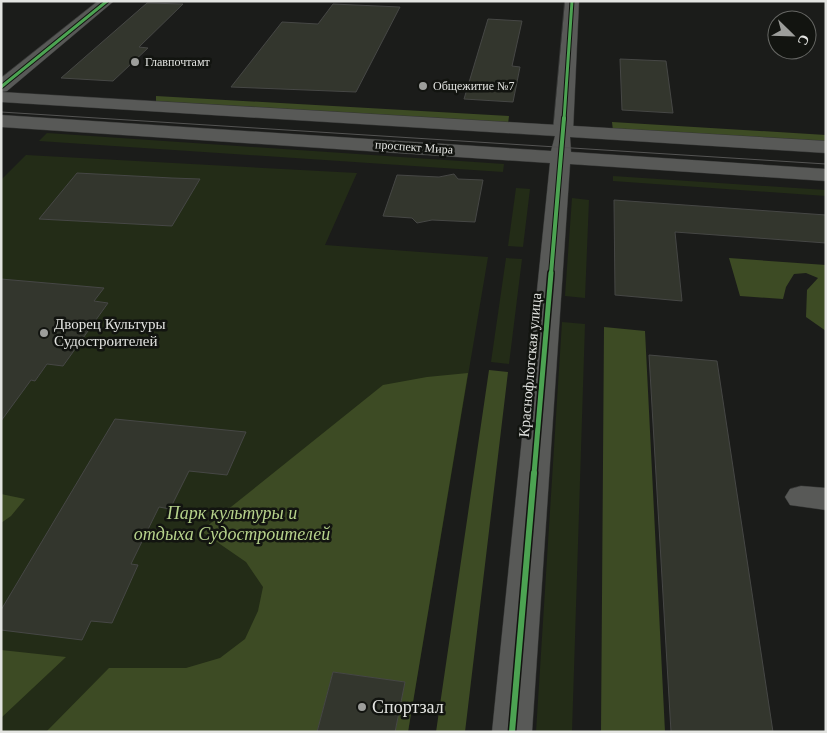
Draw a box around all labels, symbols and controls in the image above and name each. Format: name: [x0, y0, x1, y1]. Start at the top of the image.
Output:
north arrow: [767, 10, 817, 60]
text: С: [795, 32, 812, 47]
place label: Главпочтамт: [145, 55, 210, 69]
marker: Главпочтамт: [129, 56, 141, 68]
place label: Общежитие №7: [433, 79, 515, 93]
marker: Общежитие №7: [417, 80, 429, 92]
street label: проспект Мира: [375, 137, 454, 157]
street label: Краснофлотская улица: [516, 292, 544, 438]
place label: Дворец Культуры Судостроителей: [54, 316, 166, 349]
marker: Дворец Культуры Судостроителей: [38, 327, 50, 339]
park label: Парк культуры и отдыха Судостроителей: [134, 503, 330, 544]
place label: Спортзал: [372, 697, 444, 717]
marker: Спортзал: [356, 701, 368, 713]

